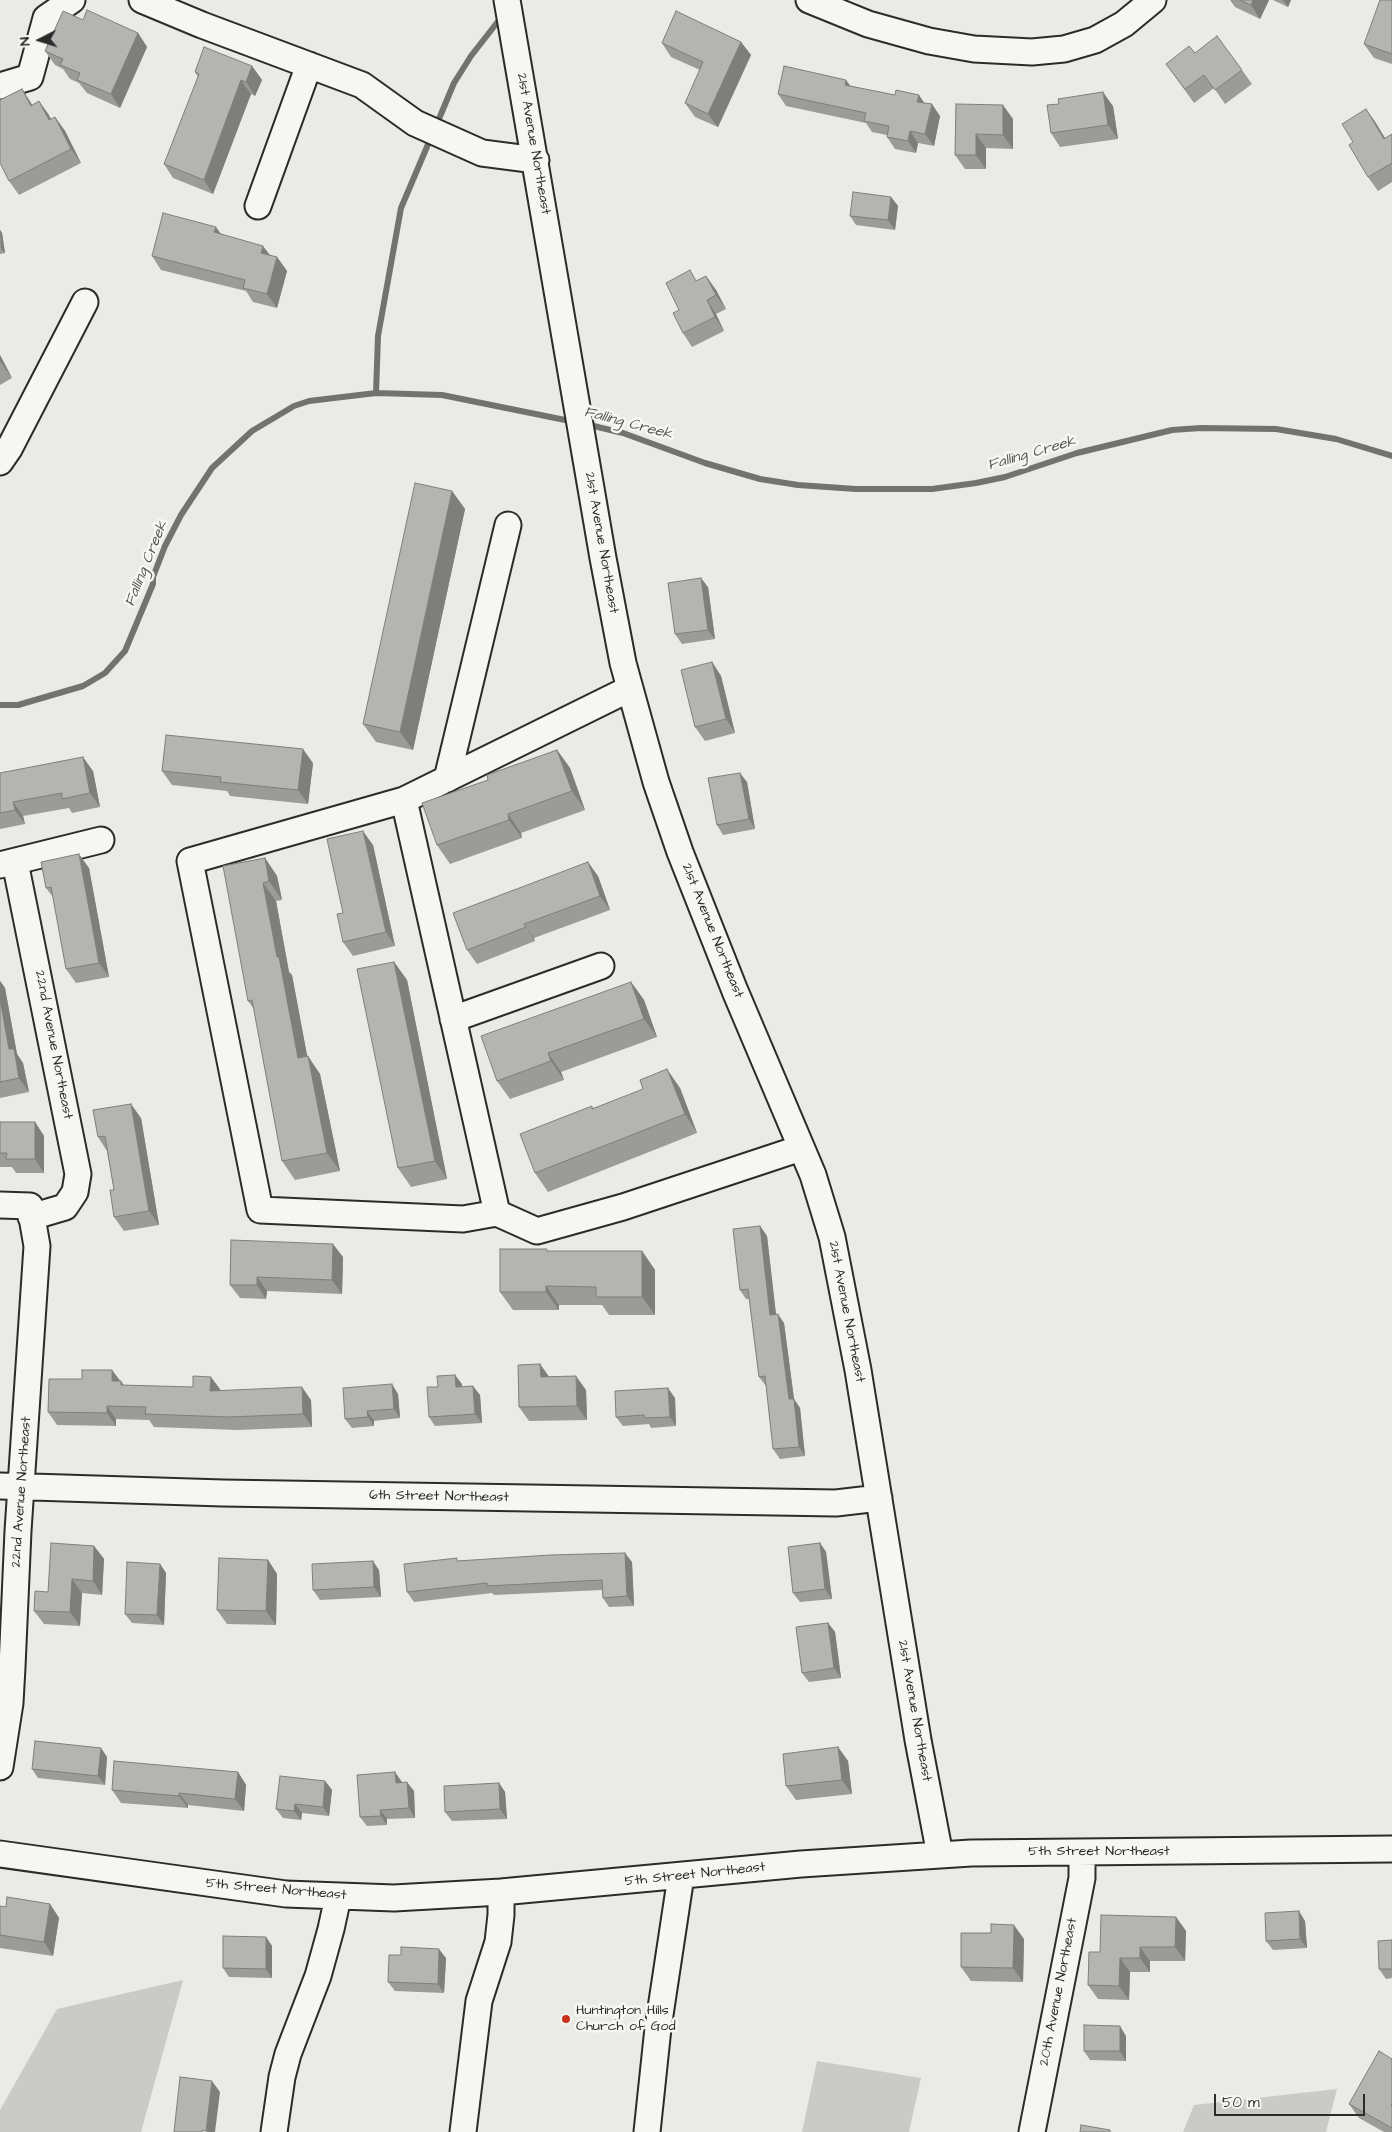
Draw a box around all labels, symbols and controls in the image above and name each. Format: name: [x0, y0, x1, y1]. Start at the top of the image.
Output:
north arrow: [15, 15, 65, 65]
text: N: [15, 36, 35, 47]
street label: 21st Avenue Northeast: [512, 72, 554, 216]
water label: Falling Creek: [582, 404, 674, 444]
water label: Falling Creek: [986, 433, 1078, 475]
street label: 21st Avenue Northeast: [580, 471, 622, 615]
water label: Falling Creek: [122, 519, 172, 609]
street label: 21st Avenue Northeast: [677, 861, 747, 1001]
street label: 22nd Avenue Northeast: [30, 969, 76, 1121]
street label: 21st Avenue Northeast: [824, 1240, 868, 1384]
street label: 22nd Avenue Northeast: [8, 1416, 36, 1568]
street label: 6th Street Northeast: [369, 1487, 509, 1507]
street label: 21st Avenue Northeast: [893, 1639, 935, 1783]
street label: 5th Street Northeast: [1028, 1844, 1170, 1860]
street label: 5th Street Northeast: [624, 1859, 766, 1891]
street label: 5th Street Northeast: [205, 1875, 347, 1905]
street label: 20th Avenue Northeast: [1036, 1917, 1082, 2067]
place label: Huntington Hills Church of God: [576, 2003, 676, 2035]
marker: Huntington Hills Church of God: [560, 2013, 572, 2025]
scale bar: [1217, 2084, 1368, 2116]
text: 50 m: [1222, 2092, 1260, 2113]

